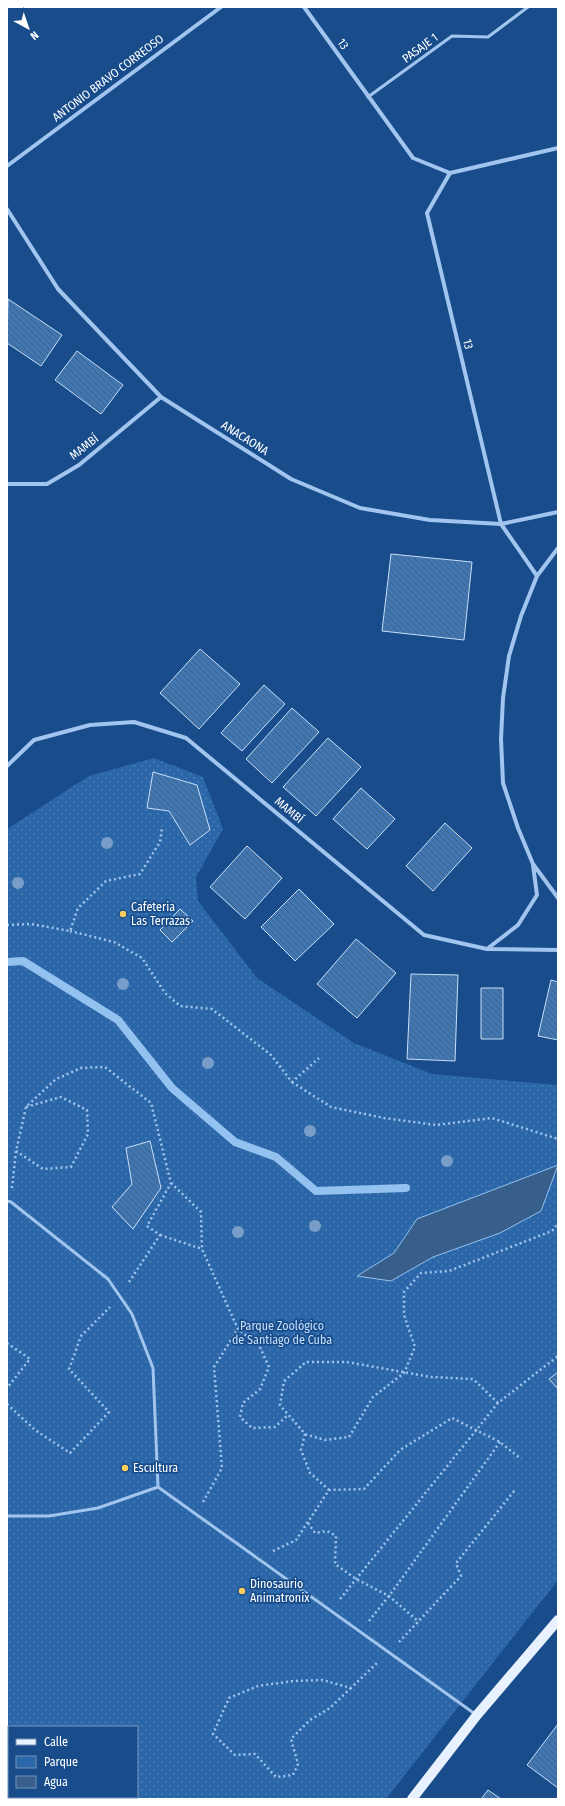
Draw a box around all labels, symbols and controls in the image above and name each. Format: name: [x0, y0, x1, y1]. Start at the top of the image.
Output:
north arrow: [8, 8, 48, 48]
text: N: [27, 28, 41, 42]
street label: PASAJE 1: [400, 30, 440, 66]
street label: ANTONIO BRAVO CORREOSO: [50, 32, 166, 124]
street label: 13: [334, 36, 352, 52]
street label: 13: [460, 338, 476, 350]
street label: ANACAONA: [219, 418, 272, 458]
street label: MAMBÍ: [66, 431, 101, 463]
street label: MAMBÍ: [272, 793, 307, 826]
place label: Cafeteria Las Terrazas: [131, 900, 190, 928]
marker: Cafeteria Las Terrazas: [118, 909, 128, 919]
park label: Parque Zoológico de Santiago de Cuba: [232, 1319, 332, 1347]
place label: Escultura: [133, 1461, 178, 1475]
marker: Escultura: [120, 1463, 130, 1473]
place label: Dinosaurio Animatronix: [250, 1577, 310, 1605]
marker: Dinosaurio Animatronix: [237, 1586, 247, 1596]
legend: [8, 1726, 138, 1798]
text: Calle: [44, 1735, 68, 1749]
text: Parque: [44, 1755, 78, 1769]
text: Agua: [44, 1775, 68, 1789]

